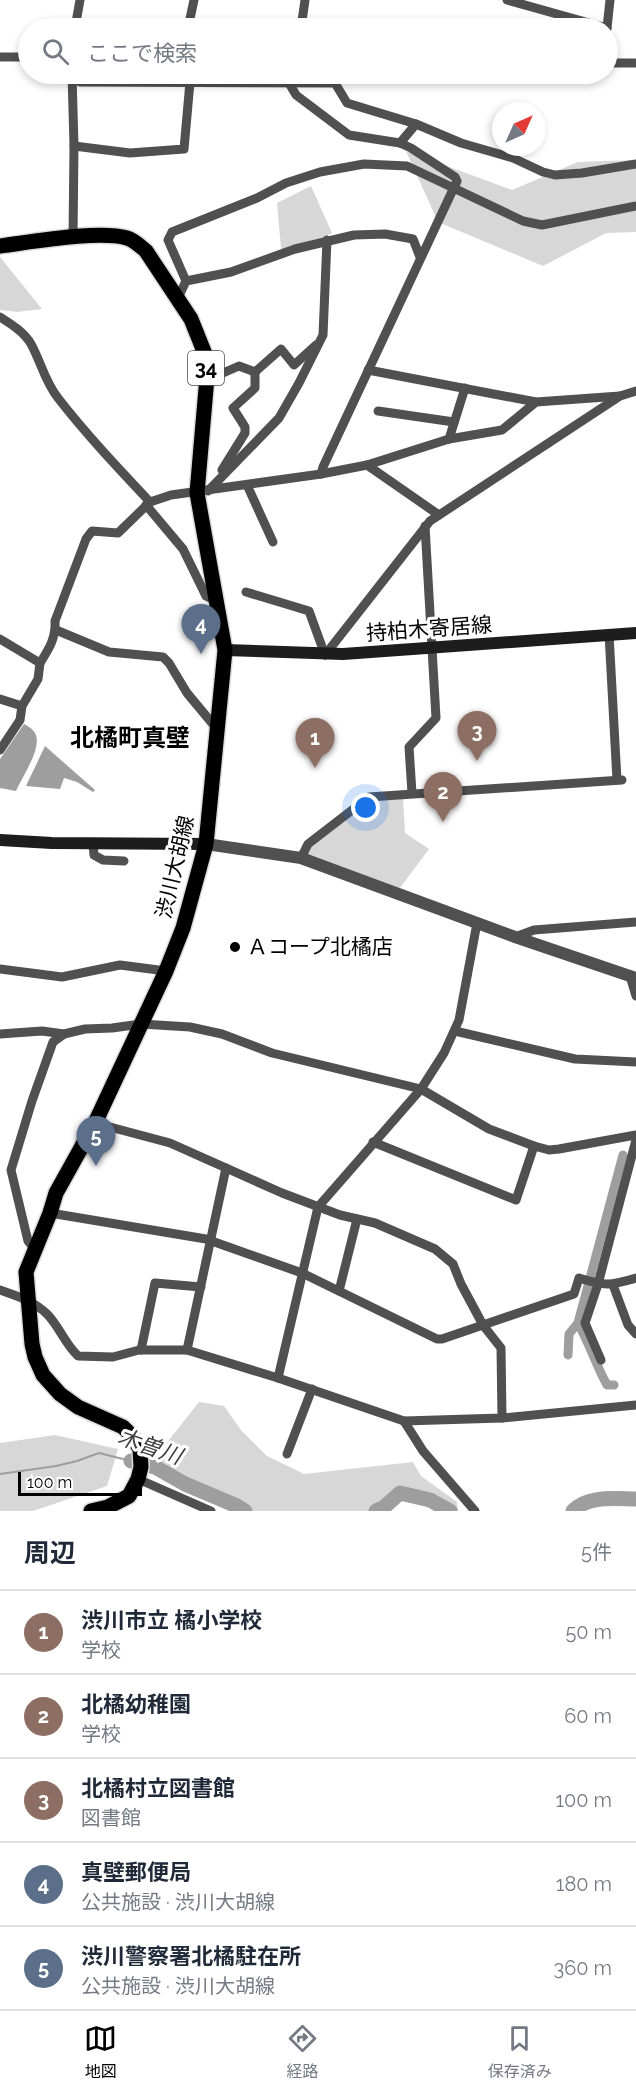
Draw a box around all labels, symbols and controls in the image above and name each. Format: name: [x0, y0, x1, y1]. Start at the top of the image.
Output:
search box: [18, 18, 618, 84]
icon: search: [39, 35, 72, 68]
text: ここで検索: [87, 40, 197, 66]
north arrow: [492, 102, 546, 156]
road number: 34: [188, 351, 224, 385]
pin: 4: [182, 604, 220, 654]
street label: 持柏木寄居線: [365, 612, 493, 645]
pin: 3: [458, 712, 496, 761]
pin: 1: [296, 718, 334, 768]
district label: 北橘町真壁: [70, 723, 190, 752]
pin: 2: [424, 772, 462, 822]
your location: [351, 793, 380, 822]
street label: 渋川大胡線: [151, 813, 199, 921]
place label: Ａコープ北橘店: [247, 934, 393, 959]
marker: Ａコープ北橘店: [228, 940, 242, 954]
pin: 5: [76, 1116, 116, 1166]
water label: 木曽川: [115, 1423, 187, 1470]
scale bar: [18, 1469, 142, 1496]
text: 100 m: [27, 1473, 72, 1492]
text: 周辺: [24, 1538, 76, 1568]
text: 5件: [581, 1540, 612, 1564]
text: 渋川市立 橘小学校: [81, 1607, 262, 1633]
text: 1: [39, 1620, 48, 1644]
text: 50 m: [565, 1620, 612, 1644]
text: 学校: [81, 1638, 121, 1662]
text: 北橘幼稚園: [81, 1691, 191, 1717]
text: 2: [38, 1704, 49, 1728]
text: 60 m: [564, 1704, 612, 1728]
text: 学校: [81, 1722, 121, 1746]
text: 北橘村立図書館: [81, 1775, 235, 1801]
text: 3: [38, 1788, 49, 1812]
text: 100 m: [555, 1788, 612, 1812]
text: 図書館: [81, 1806, 141, 1830]
text: 真壁郵便局: [81, 1859, 191, 1885]
text: 4: [38, 1872, 49, 1896]
text: 180 m: [556, 1872, 612, 1896]
text: 公共施設 · 渋川大胡線: [81, 1890, 275, 1914]
text: 渋川警察署北橘駐在所: [81, 1943, 301, 1969]
text: 5: [38, 1956, 49, 1980]
text: 360 m: [554, 1956, 612, 1980]
text: 公共施設 · 渋川大胡線: [81, 1974, 275, 1998]
tab: 地図: [84, 2022, 117, 2082]
tab: 経路: [286, 2022, 319, 2082]
tab: 保存済み: [488, 2022, 552, 2082]

